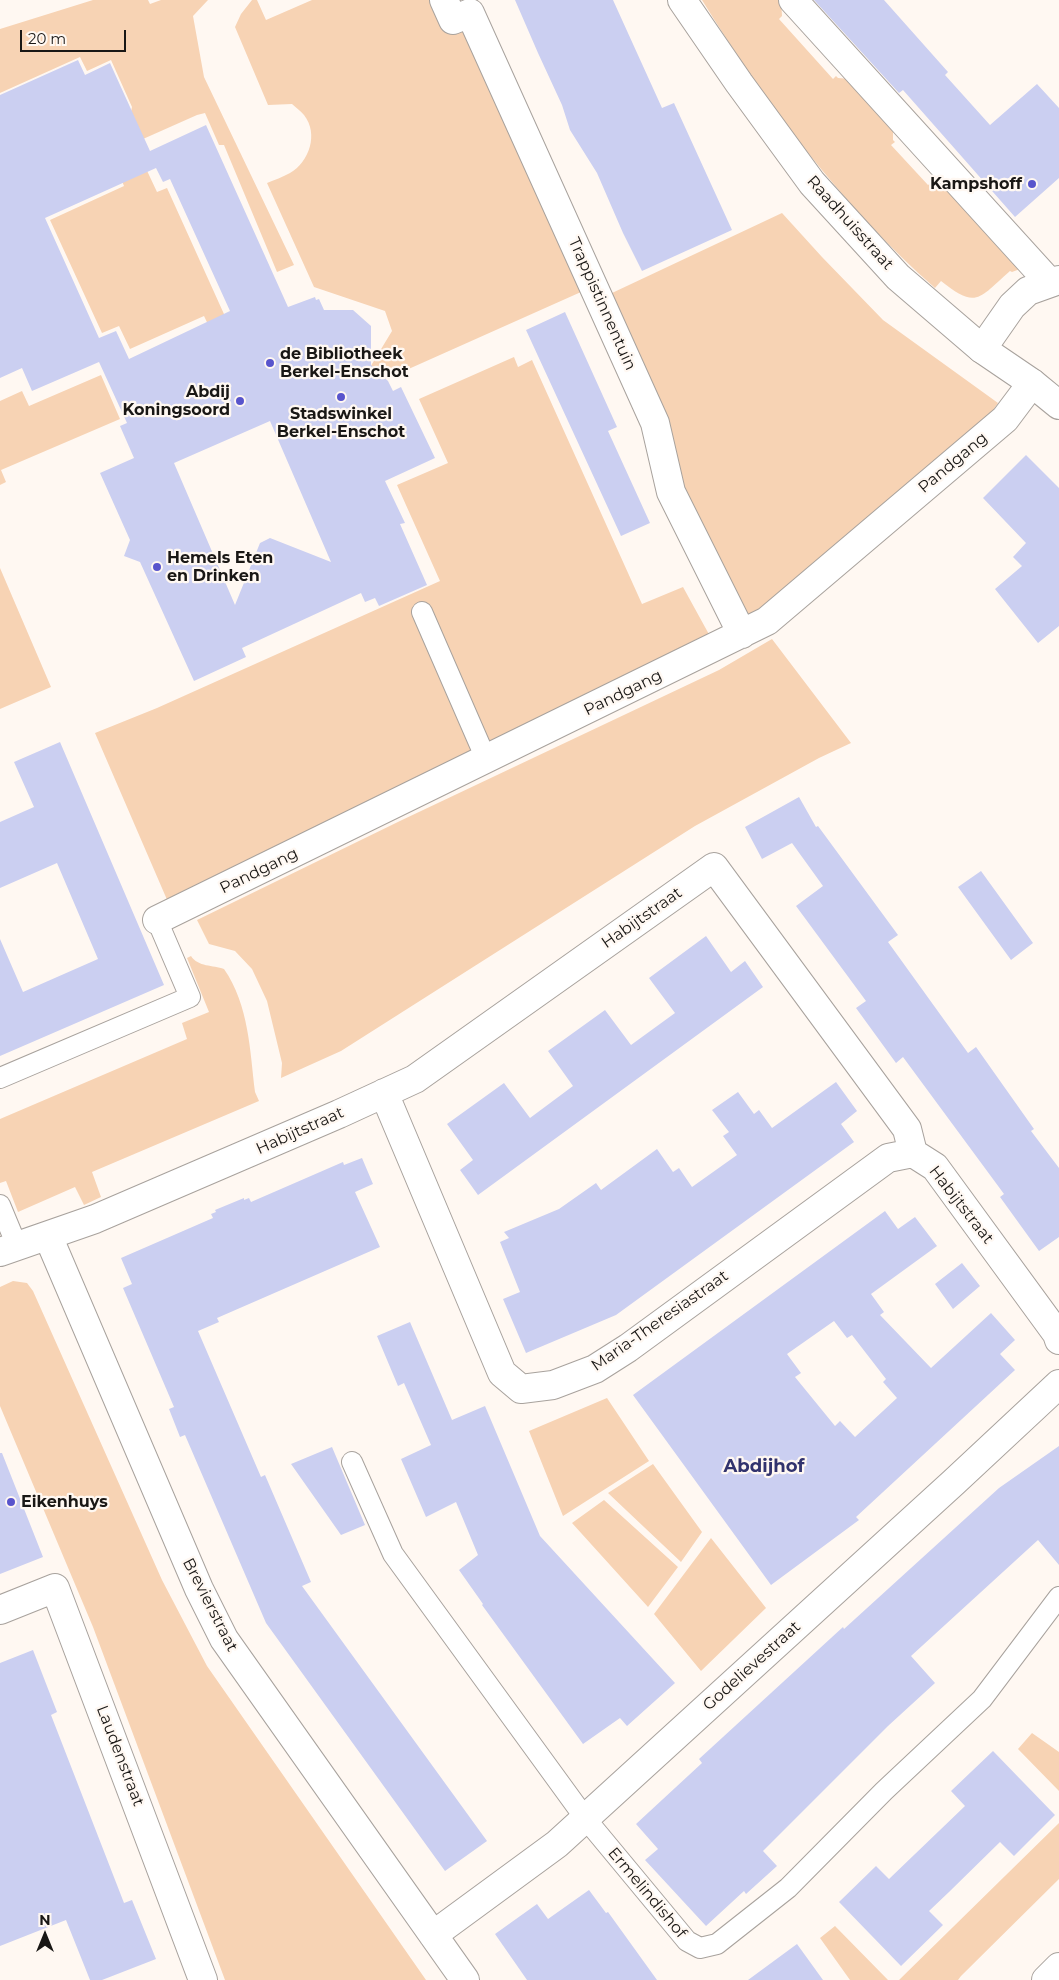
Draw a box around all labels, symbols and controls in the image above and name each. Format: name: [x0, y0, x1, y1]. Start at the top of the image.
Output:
scale bar: [22, 20, 129, 52]
text: 20 m: [28, 29, 66, 48]
street label: Raadhuisstraat: [803, 172, 897, 274]
place label: Kampshoff: [930, 174, 1022, 194]
marker: Kampshoff: [1026, 178, 1038, 190]
street label: Trappistinnentuin: [564, 235, 640, 373]
place label: de Bibliotheek Berkel-Enschot: [280, 344, 409, 382]
marker: de Bibliotheek Berkel-Enschot: [264, 357, 276, 369]
place label: Abdij Koningsoord: [123, 382, 230, 420]
marker: Stadswinkel Berkel-Enschot: [335, 391, 347, 403]
marker: Abdij Koningsoord: [234, 395, 246, 407]
place label: Stadswinkel Berkel-Enschot: [277, 404, 405, 442]
street label: Pandgang: [914, 428, 992, 498]
place label: Hemels Eten en Drinken: [167, 548, 273, 586]
marker: Hemels Eten en Drinken: [151, 561, 163, 573]
street label: Pandgang: [581, 666, 665, 720]
street label: Pandgang: [217, 844, 301, 898]
street label: Habijtstraat: [598, 883, 686, 953]
street label: Habijtstraat: [253, 1103, 347, 1159]
street label: Habijtstraat: [925, 1162, 997, 1248]
street label: Maria-Theresiastraat: [588, 1266, 732, 1376]
district label: Abdijhof: [724, 1456, 804, 1478]
place label: Eikenhuys: [21, 1492, 108, 1512]
marker: Eikenhuys: [5, 1496, 17, 1508]
street label: Brevierstraat: [178, 1555, 242, 1655]
street label: Godelievestraat: [699, 1617, 805, 1715]
street label: Laudenstraat: [92, 1703, 148, 1809]
street label: Ermelindishof: [604, 1844, 690, 1942]
north arrow: [20, 1910, 70, 1960]
text: N: [39, 1911, 51, 1929]

